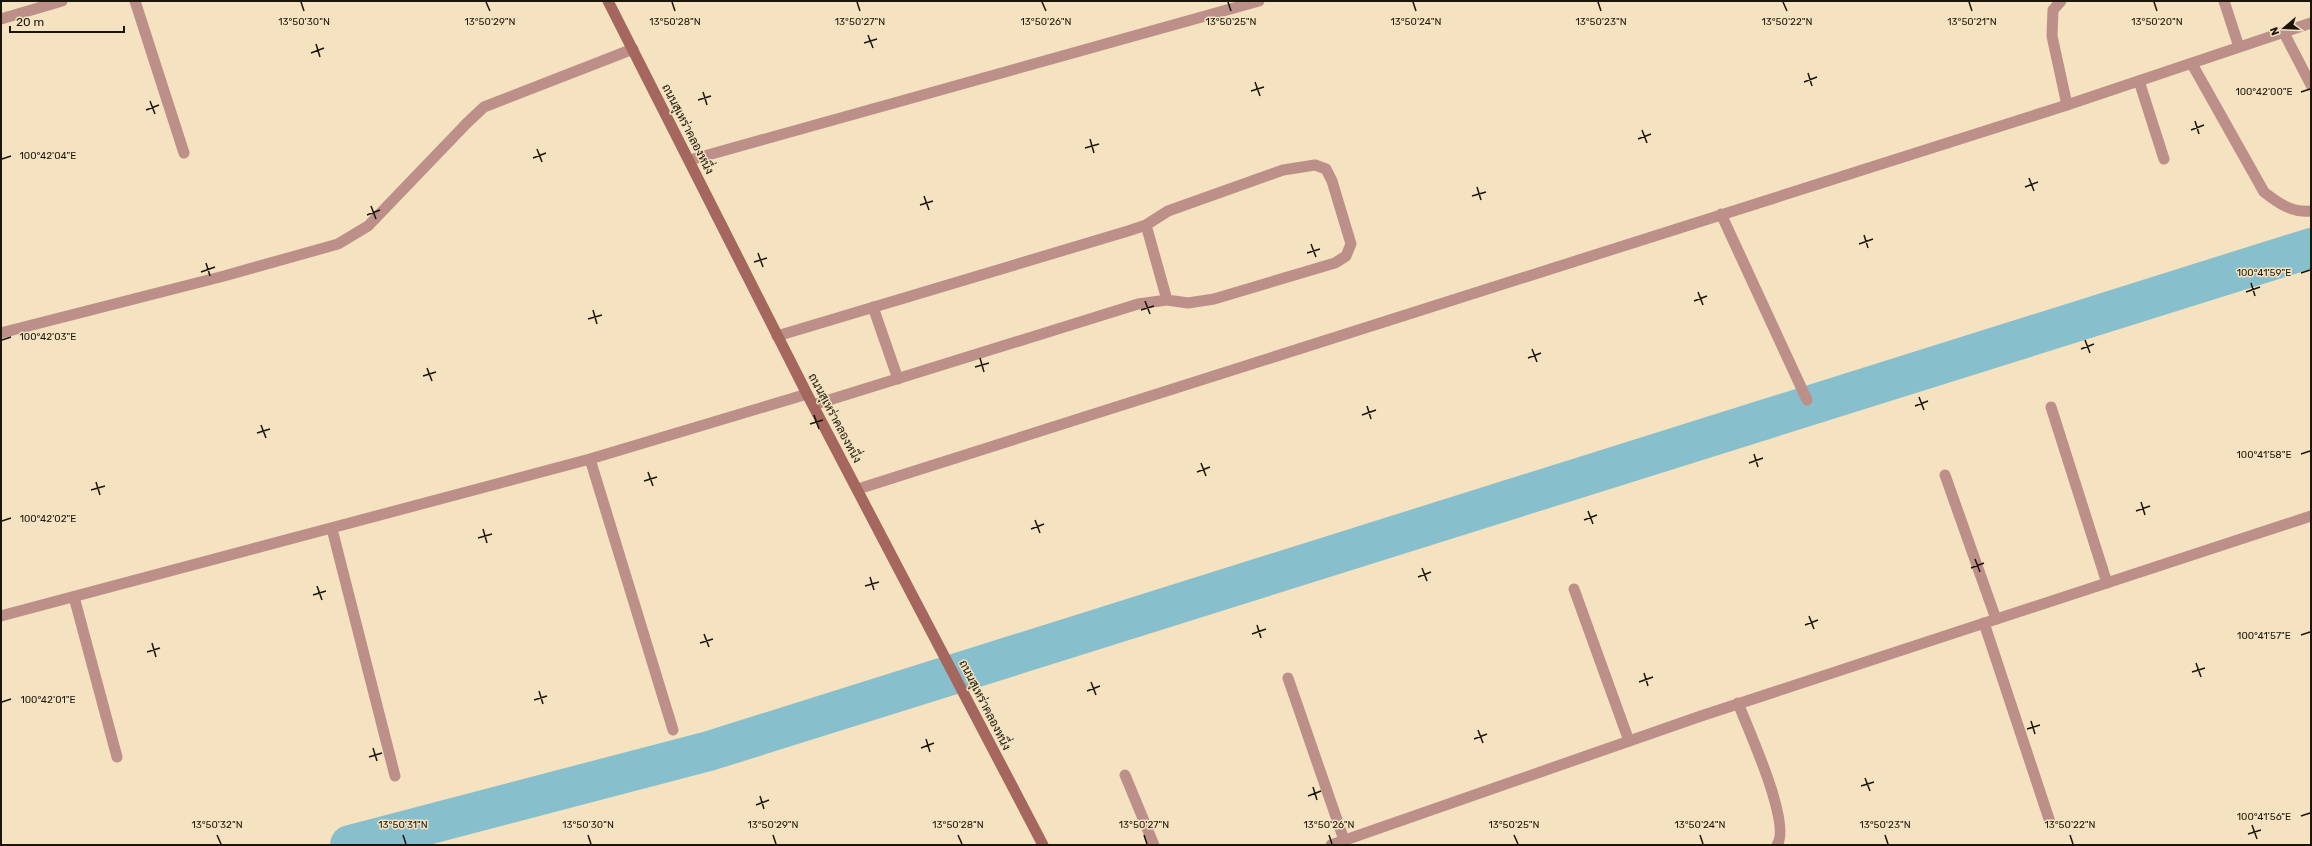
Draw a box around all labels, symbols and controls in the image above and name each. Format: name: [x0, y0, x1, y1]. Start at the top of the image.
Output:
scale bar: [10, 8, 124, 34]
north arrow: [2264, 8, 2304, 48]
text: 20 m: [16, 15, 44, 29]
text: 13°50'30"N: [278, 16, 330, 28]
text: 13°50'29"N: [464, 16, 516, 28]
text: 13°50'28"N: [649, 16, 701, 28]
text: 13°50'27"N: [835, 16, 885, 28]
text: 13°50'26"N: [1021, 16, 1071, 28]
text: 13°50'25"N: [1205, 16, 1257, 28]
text: 13°50'24"N: [1390, 16, 1442, 28]
text: 13°50'23"N: [1575, 16, 1627, 28]
text: 13°50'22"N: [1761, 16, 1813, 28]
text: 13°50'21"N: [1947, 16, 1997, 28]
text: 13°50'20"N: [2131, 16, 2183, 28]
text: N: [2268, 25, 2282, 37]
street label: ถนนสุเหร่าคลองหนึ่ง: [657, 80, 720, 177]
text: 100°42'00"E: [2235, 86, 2293, 98]
text: 100°42'04"E: [20, 150, 76, 162]
text: 100°41'59"E: [2237, 267, 2291, 279]
text: 100°42'03"E: [20, 331, 76, 343]
street label: ถนนสุเหร่าคลองหนึ่ง: [804, 369, 868, 466]
text: 100°41'58"E: [2237, 449, 2292, 461]
text: 100°42'02"E: [20, 513, 76, 525]
text: 100°41'57"E: [2237, 630, 2291, 642]
street label: ถนนสุเหร่าคลองหนึ่ง: [954, 656, 1017, 753]
text: 100°42'01"E: [20, 694, 76, 706]
text: 100°41'56"E: [2237, 811, 2291, 823]
text: 13°50'32"N: [191, 819, 243, 831]
text: 13°50'31"N: [378, 819, 428, 831]
text: 13°50'30"N: [562, 819, 614, 831]
text: 13°50'29"N: [747, 819, 799, 831]
text: 13°50'28"N: [932, 819, 984, 831]
text: 13°50'27"N: [1119, 819, 1169, 831]
text: 13°50'26"N: [1304, 819, 1354, 831]
text: 13°50'25"N: [1488, 819, 1540, 831]
text: 13°50'24"N: [1674, 819, 1726, 831]
text: 13°50'23"N: [1859, 819, 1911, 831]
text: 13°50'22"N: [2044, 819, 2096, 831]

